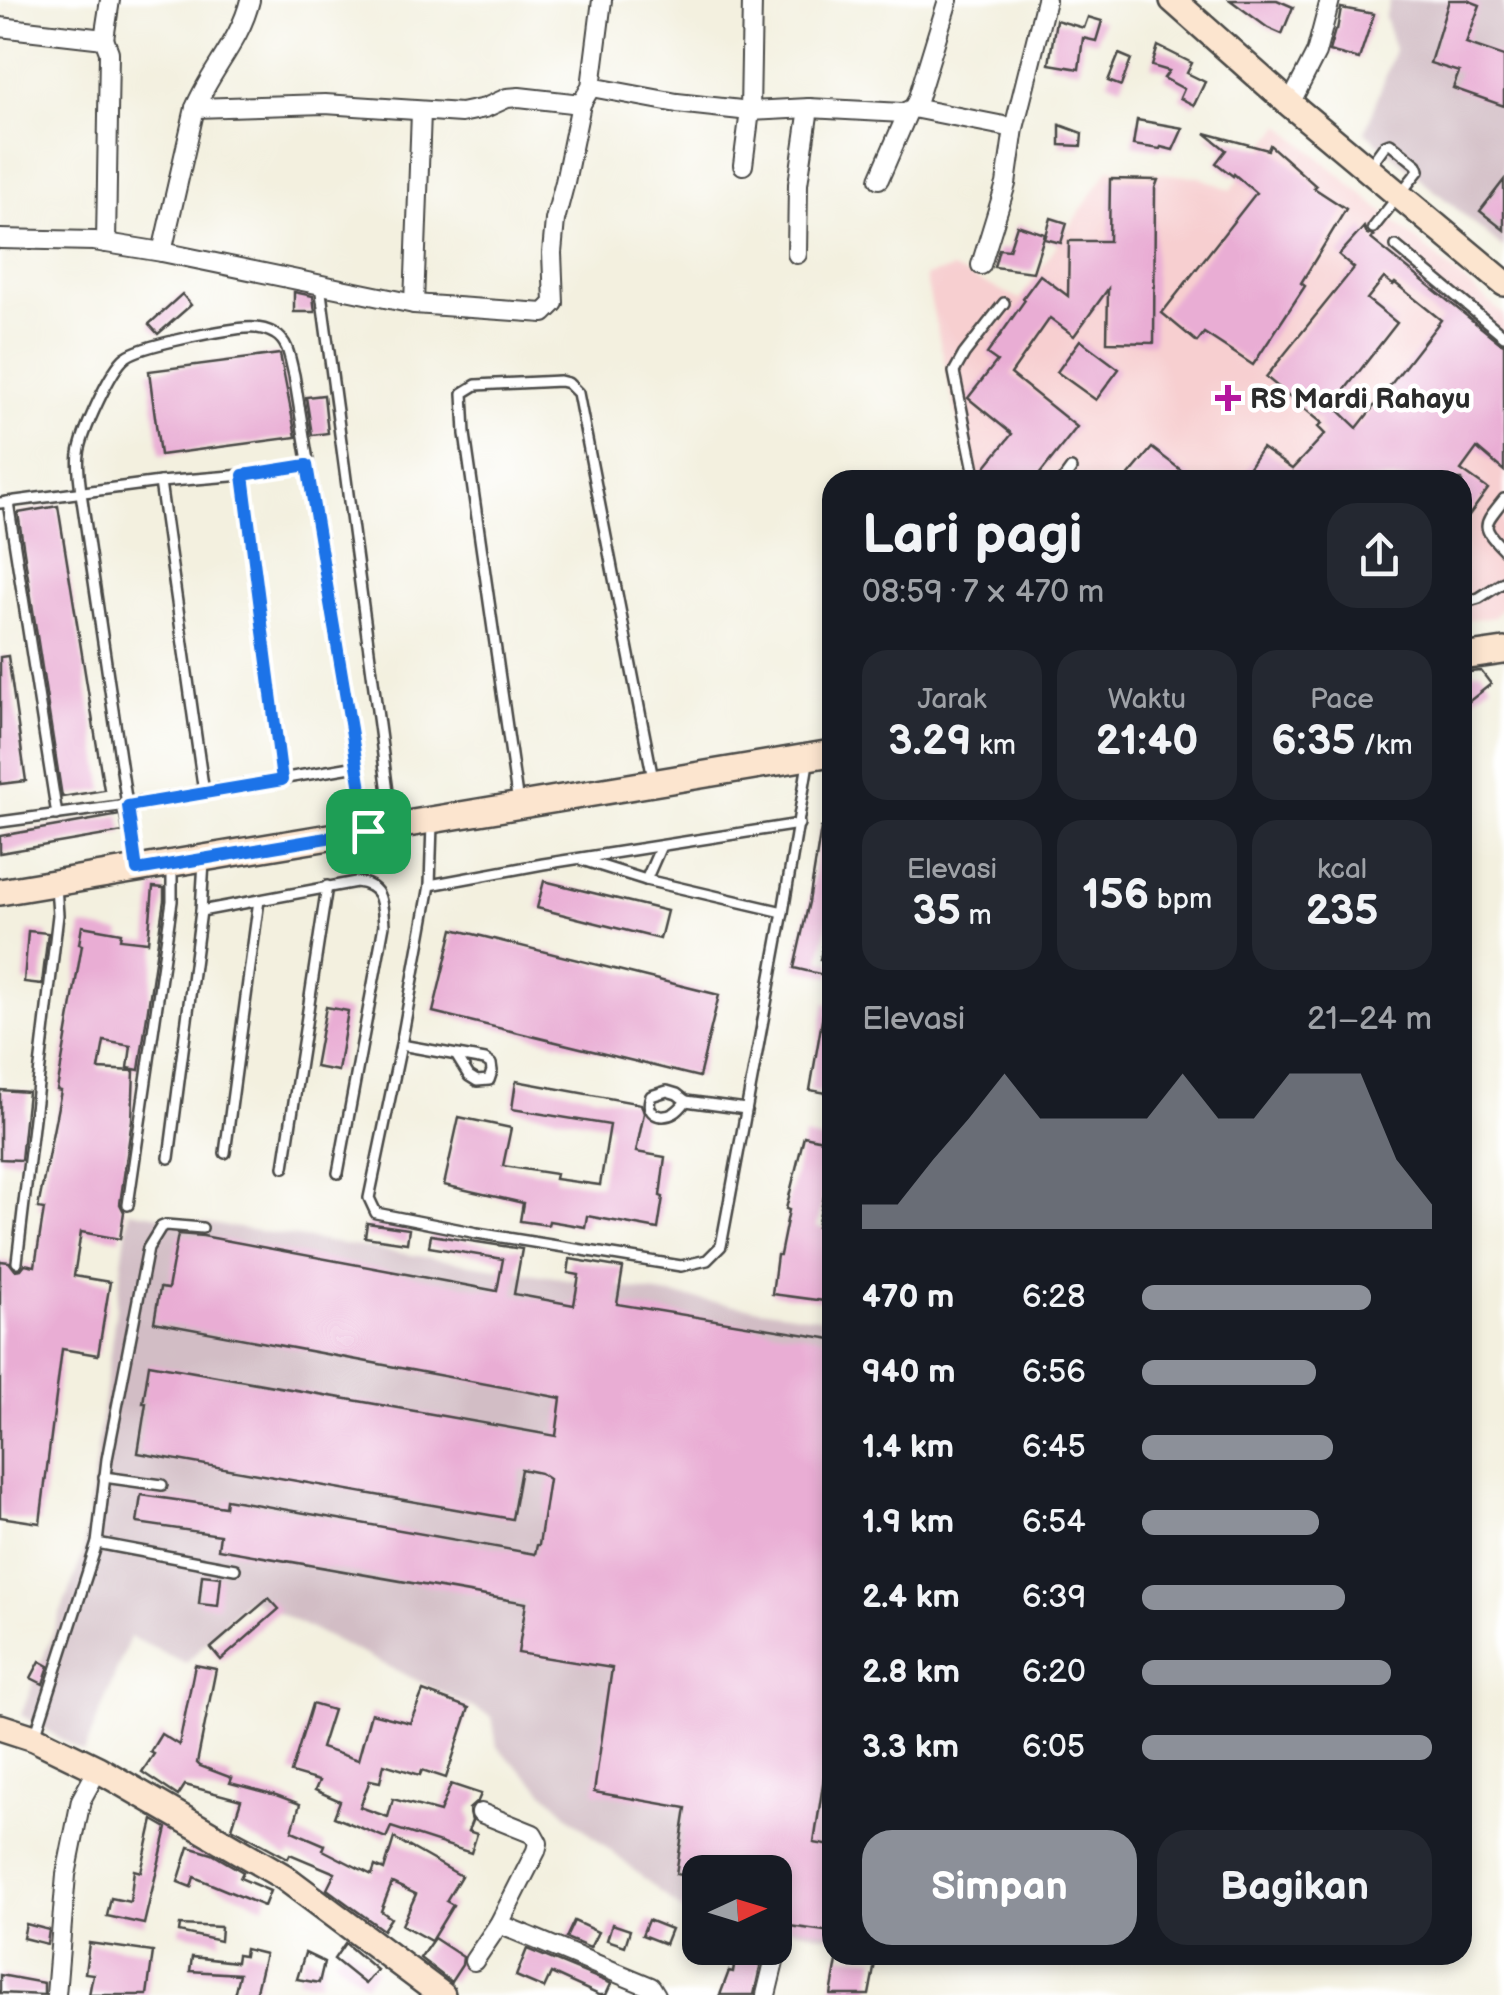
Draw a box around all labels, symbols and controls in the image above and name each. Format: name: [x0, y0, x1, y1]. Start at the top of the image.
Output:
place label: RS Mardi Rahayu: [1250, 383, 1470, 416]
marker: RS Mardi Rahayu: [1215, 385, 1241, 411]
text: Lari pagi: [862, 502, 1082, 569]
button: share: [1327, 503, 1432, 608]
text: 08:59 · 7 × 470 m: [862, 573, 1104, 612]
text: Jarak: [917, 683, 987, 716]
text: Waktu: [1108, 683, 1186, 716]
text: Pace: [1310, 683, 1374, 716]
text: 3.29: [888, 716, 972, 767]
text: 21:40: [1096, 716, 1198, 767]
text: 6:35: [1271, 716, 1356, 767]
text: km: [972, 729, 1016, 762]
text: /km: [1356, 729, 1413, 762]
pin: [326, 789, 411, 874]
icon: arrive: [341, 804, 396, 859]
text: Elevasi: [907, 853, 997, 886]
text: kcal: [1317, 853, 1367, 886]
text: 156: [1082, 870, 1149, 921]
text: bpm: [1149, 883, 1212, 916]
text: 35: [912, 886, 961, 937]
text: 235: [1306, 886, 1378, 937]
text: m: [961, 899, 992, 932]
text: Elevasi: [862, 1000, 965, 1039]
text: 21–24 m: [1307, 1000, 1432, 1039]
text: 470 m: [862, 1278, 954, 1317]
text: 6:28: [1022, 1278, 1086, 1317]
text: 940 m: [862, 1353, 955, 1392]
text: 6:56: [1022, 1353, 1086, 1392]
text: 1.4 km: [862, 1428, 954, 1467]
text: 6:45: [1022, 1428, 1086, 1467]
text: 1.9 km: [862, 1503, 954, 1542]
text: 6:54: [1022, 1503, 1086, 1542]
text: 2.4 km: [862, 1578, 960, 1617]
text: 6:39: [1022, 1578, 1086, 1617]
text: 2.8 km: [862, 1653, 960, 1692]
text: 6:20: [1022, 1653, 1086, 1692]
text: 3.3 km: [862, 1728, 959, 1767]
text: 6:05: [1022, 1728, 1085, 1767]
button: Simpan: [862, 1830, 1137, 1945]
button: Bagikan: [1157, 1830, 1432, 1945]
north arrow: [682, 1855, 792, 1965]
map controls: [682, 1855, 792, 1965]

